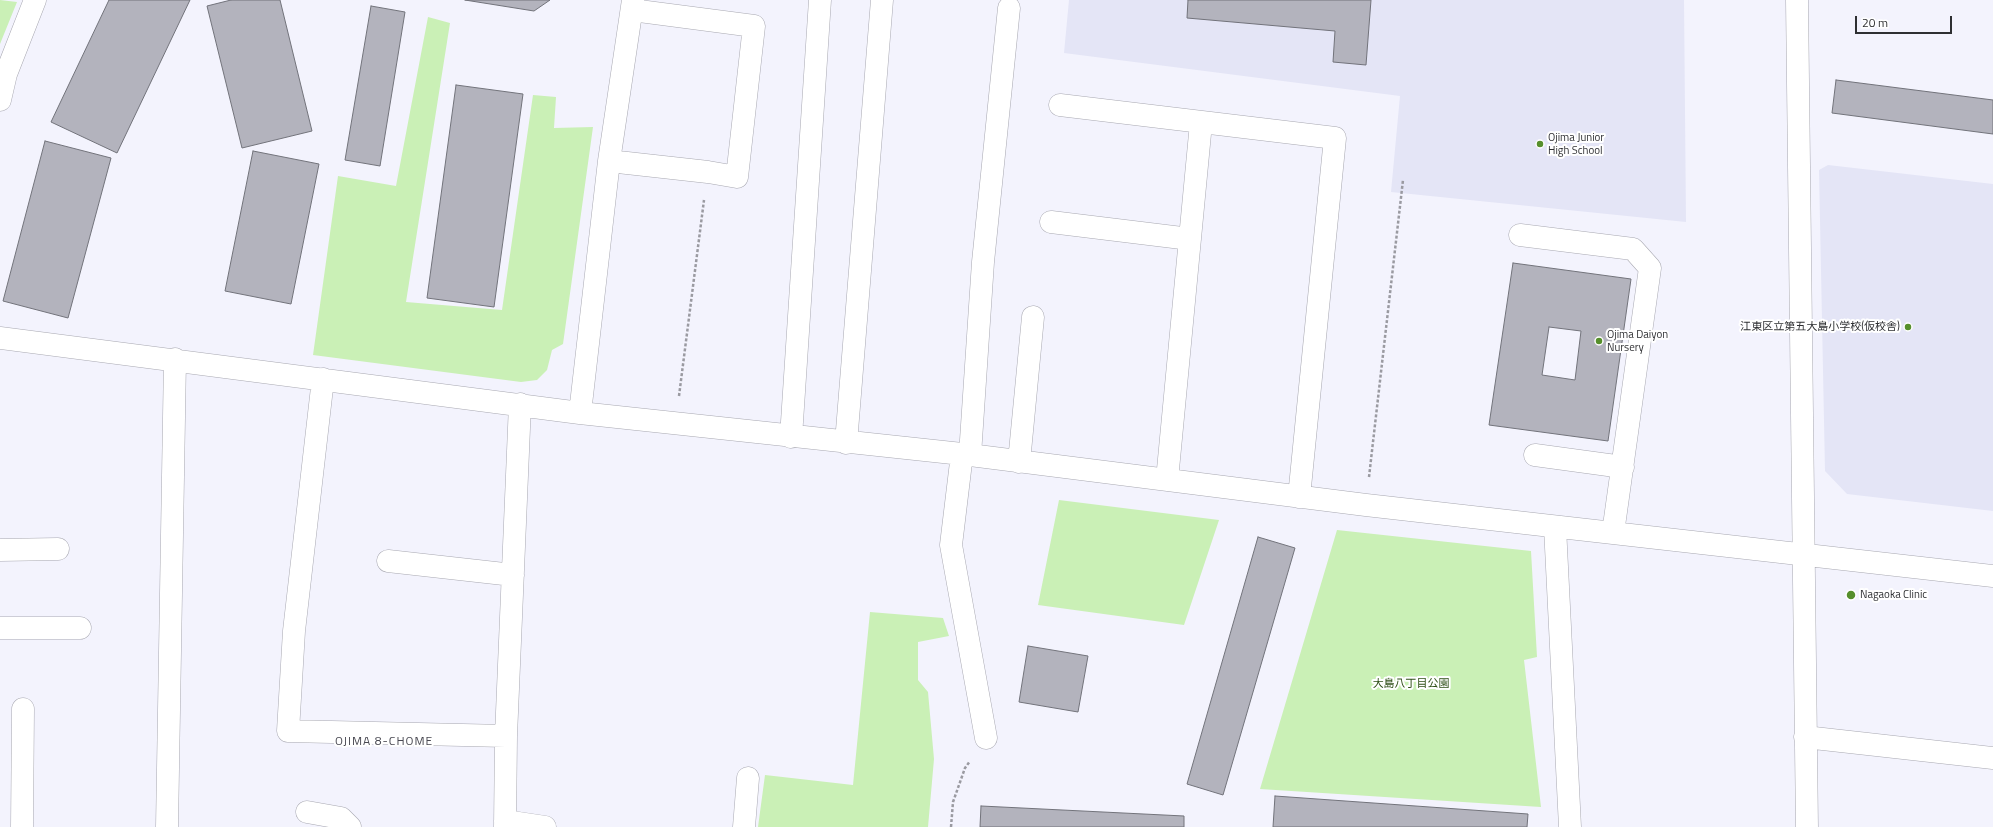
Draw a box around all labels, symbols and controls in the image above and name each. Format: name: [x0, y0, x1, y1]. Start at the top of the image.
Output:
scale bar: [1857, 8, 1954, 34]
text: 20 m: [1862, 13, 1888, 32]
place label: Ojima Junior High School: [1548, 131, 1604, 157]
marker: Ojima Junior High School: [1535, 139, 1545, 149]
place label: 江東区立第五大島小学校(仮校舎): [1740, 320, 1900, 334]
marker: 江東区立第五大島小学校(仮校舎): [1903, 322, 1913, 332]
place label: Ojima Daiyon Nursery: [1607, 328, 1668, 354]
marker: Ojima Daiyon Nursery: [1594, 336, 1604, 346]
place label: Nagaoka Clinic: [1860, 588, 1927, 602]
marker: Nagaoka Clinic: [1845, 589, 1857, 601]
park label: 大島八丁目公園: [1373, 677, 1449, 691]
district label: OJIMA 8-CHOME: [335, 735, 433, 749]

